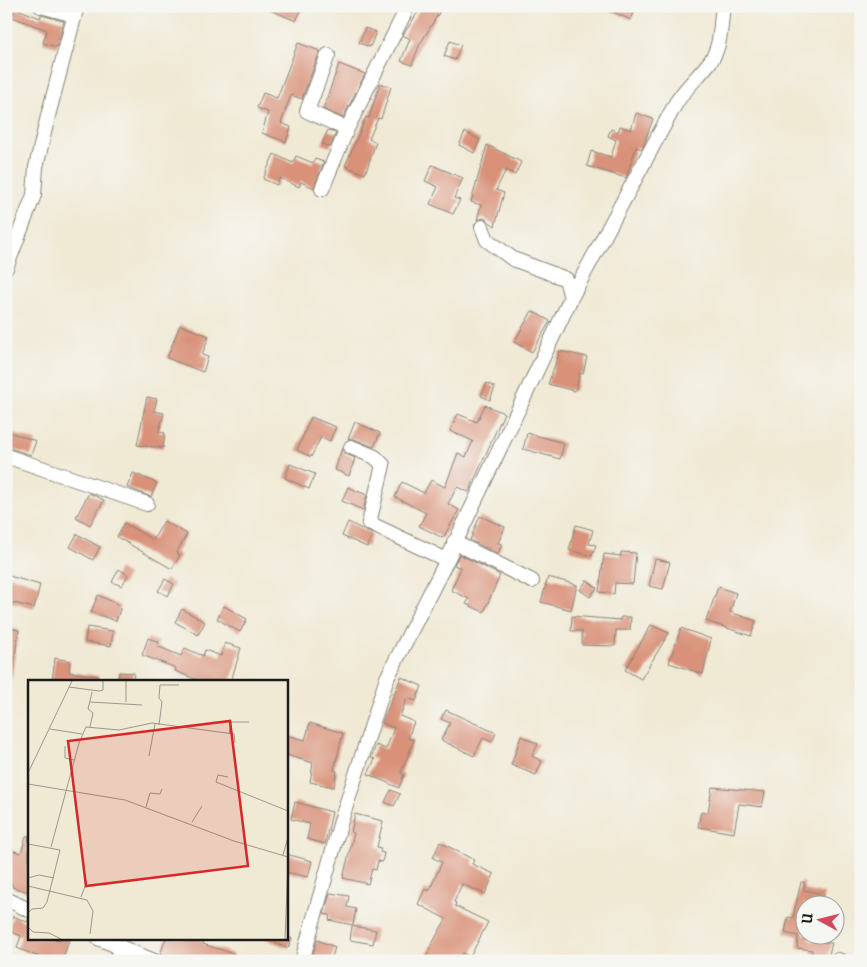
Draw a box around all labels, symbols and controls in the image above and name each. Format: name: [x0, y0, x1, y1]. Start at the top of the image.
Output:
inset map: [28, 680, 288, 940]
north arrow: [794, 894, 844, 944]
text: U: [798, 912, 817, 926]

